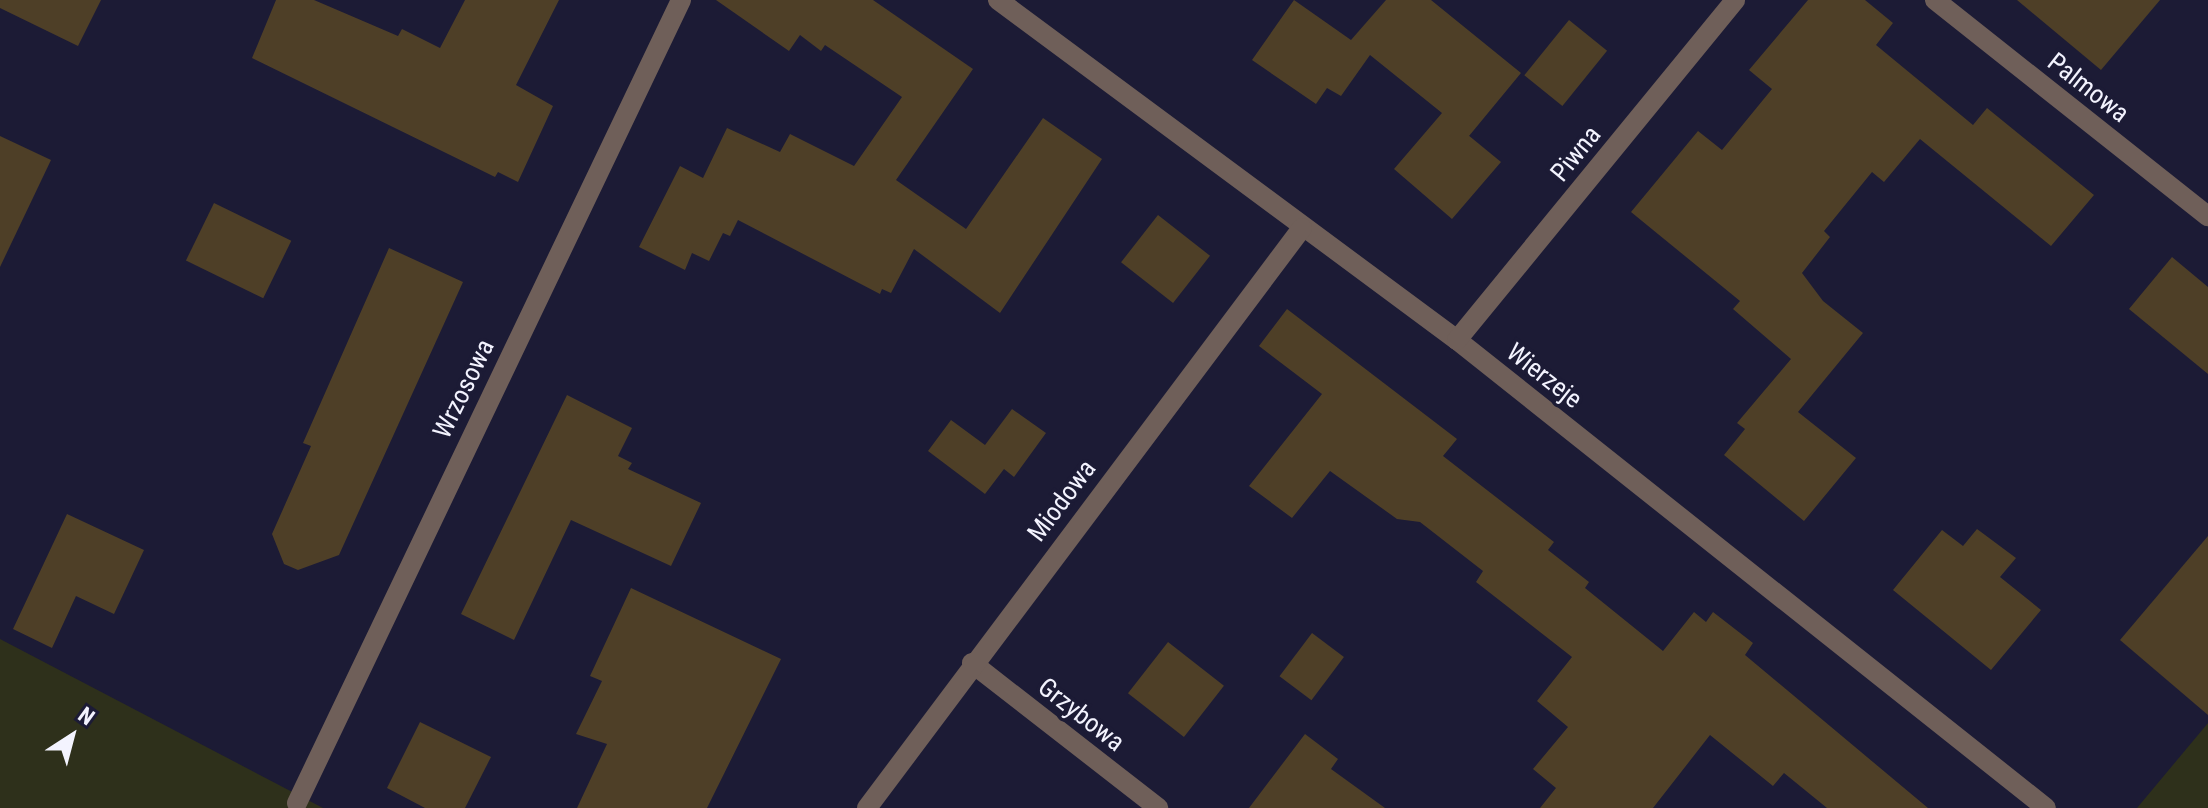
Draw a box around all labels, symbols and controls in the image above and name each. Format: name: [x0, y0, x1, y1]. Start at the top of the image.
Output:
street label: Palmowa: [2041, 47, 2135, 129]
street label: Piwna: [1544, 120, 1608, 188]
street label: Wrzosowa: [427, 335, 501, 443]
street label: Wierzeje: [1500, 337, 1588, 415]
street label: Miodowa: [1021, 454, 1103, 548]
street label: Grzybowa: [1032, 672, 1130, 758]
north arrow: [32, 696, 112, 776]
text: N: [74, 702, 99, 730]

